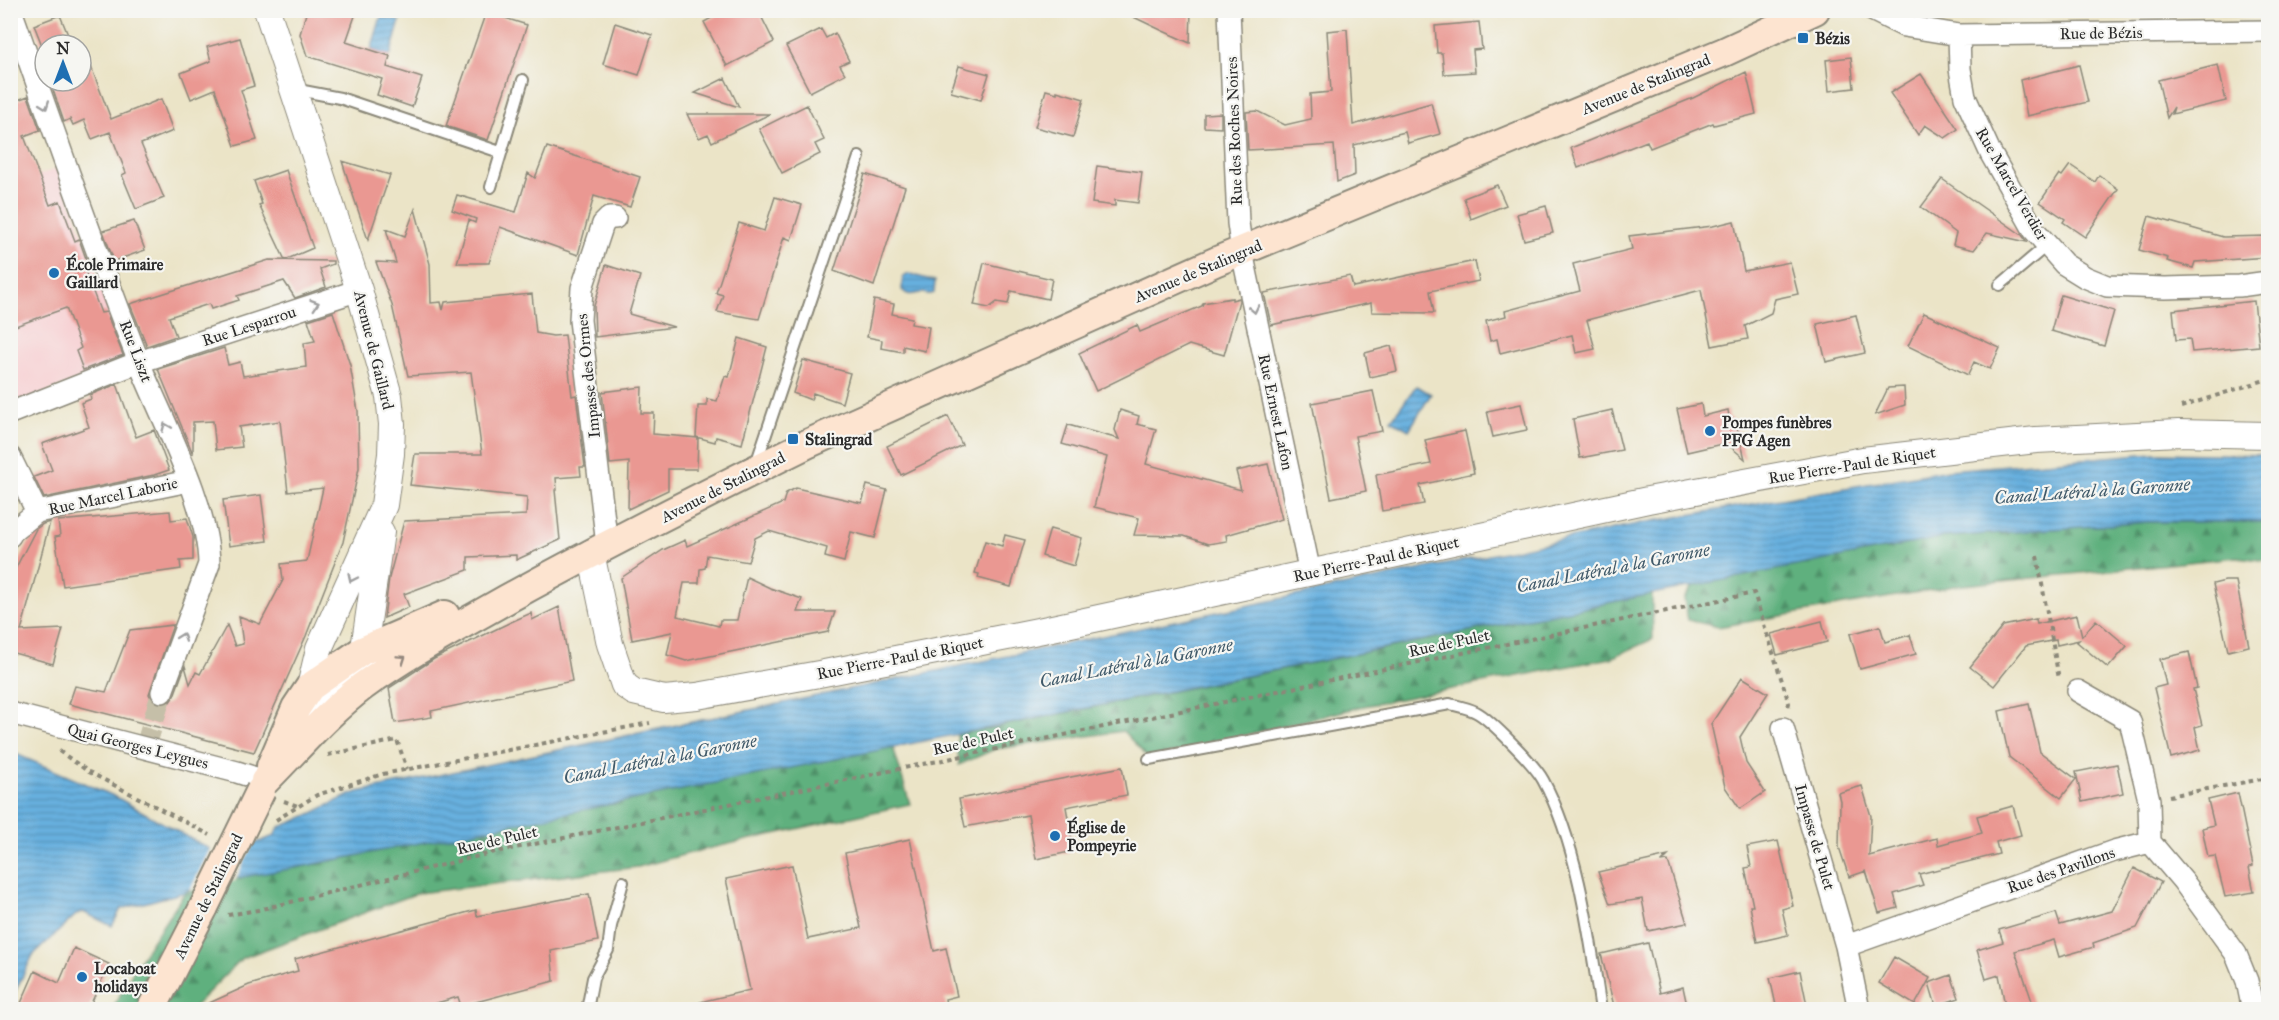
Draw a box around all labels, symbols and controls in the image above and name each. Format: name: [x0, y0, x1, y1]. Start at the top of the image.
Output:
street label: Rue de Bézis: [2059, 23, 2143, 43]
place label: Bézis: [1815, 29, 1850, 48]
marker: Bézis: [1796, 31, 1810, 45]
north arrow: [33, 33, 93, 93]
text: N: [56, 39, 70, 58]
street label: Avenue de Stalingrad: [1578, 50, 1713, 120]
street label: Rue des Roches Noires: [1222, 56, 1246, 206]
one-way arrow: [37, 99, 50, 110]
street label: Rue Marcel Verdier: [1972, 124, 2052, 244]
street label: Avenue de Stalingrad: [1130, 236, 1265, 308]
place label: École Primaire Gaillard: [66, 253, 164, 292]
marker: École Primaire Gaillard: [47, 266, 61, 280]
street label: Avenue de Gaillard: [350, 288, 398, 411]
one-way arrow: [309, 299, 320, 312]
street label: Rue Lesparrou: [200, 302, 299, 350]
one-way arrow: [1247, 304, 1260, 314]
street label: Impasse des Ormes: [572, 313, 604, 439]
street label: Rue Liszt: [116, 317, 157, 385]
street label: Rue Ernest Lafon: [1254, 352, 1298, 472]
place label: Pompes funèbres PFG Agen: [1722, 413, 1832, 451]
one-way arrow: [161, 422, 173, 433]
marker: Pompes funèbres PFG Agen: [1703, 424, 1717, 438]
place label: Stalingrad: [805, 430, 873, 450]
marker: Stalingrad: [786, 432, 800, 446]
street label: Rue Pierre-Paul de Riquet: [1767, 442, 1938, 489]
street label: Avenue de Stalingrad: [657, 447, 789, 528]
street label: Rue Marcel Laborie: [47, 473, 180, 519]
water label: Canal Latéral à la Garonne: [1993, 473, 2192, 509]
street label: Rue Pierre-Paul de Riquet: [1291, 532, 1461, 587]
water label: Canal Latéral à la Garonne: [1515, 538, 1713, 598]
one-way arrow: [347, 571, 359, 582]
street label: Rue de Pulet: [1407, 625, 1491, 661]
one-way arrow: [175, 632, 187, 643]
street label: Rue Pierre-Paul de Riquet: [815, 632, 985, 684]
water label: Canal Latéral à la Garonne: [1038, 633, 1236, 693]
one-way arrow: [396, 656, 407, 667]
street label: Quai Georges Leygues: [65, 719, 211, 774]
street label: Rue de Pulet: [931, 723, 1015, 759]
water label: Canal Latéral à la Garonne: [562, 729, 760, 789]
street label: Impasse de Pulet: [1791, 782, 1839, 892]
place label: Église de Pompeyrie: [1067, 816, 1137, 856]
street label: Rue de Pulet: [455, 821, 539, 858]
marker: Église de Pompeyrie: [1048, 829, 1062, 843]
street label: Avenue de Stalingrad: [169, 830, 247, 963]
street label: Rue des Pavillons: [2005, 843, 2117, 897]
place label: Locaboat holidays: [93, 959, 156, 997]
marker: Locaboat holidays: [75, 970, 89, 984]

